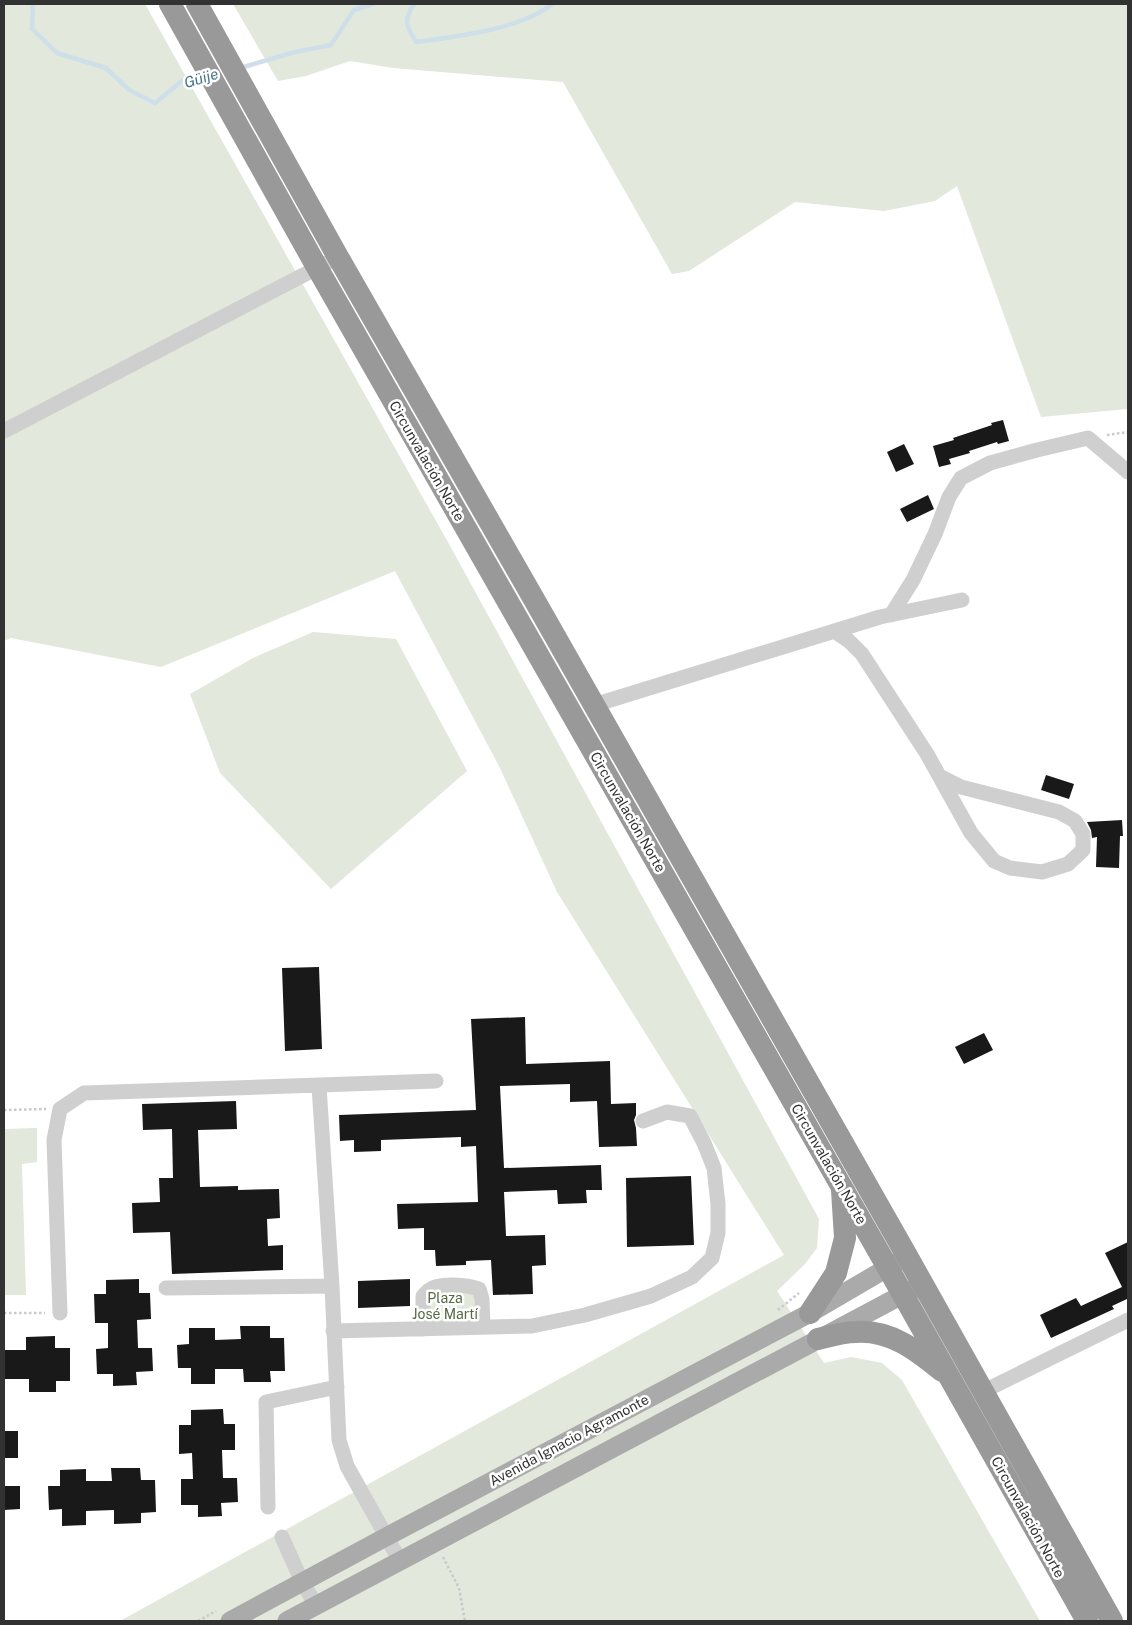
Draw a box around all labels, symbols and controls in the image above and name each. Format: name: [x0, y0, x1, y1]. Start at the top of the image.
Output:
water label: Güije: [182, 65, 220, 91]
street label: Circunvalación Norte: [386, 398, 468, 524]
street label: Circunvalación Norte: [587, 749, 669, 875]
street label: Circunvalación Norte: [788, 1101, 870, 1227]
park label: Plaza José Martí: [412, 1290, 479, 1322]
street label: Avenida Ignacio Agramonte: [487, 1391, 651, 1489]
street label: Circunvalación Norte: [988, 1454, 1068, 1580]

